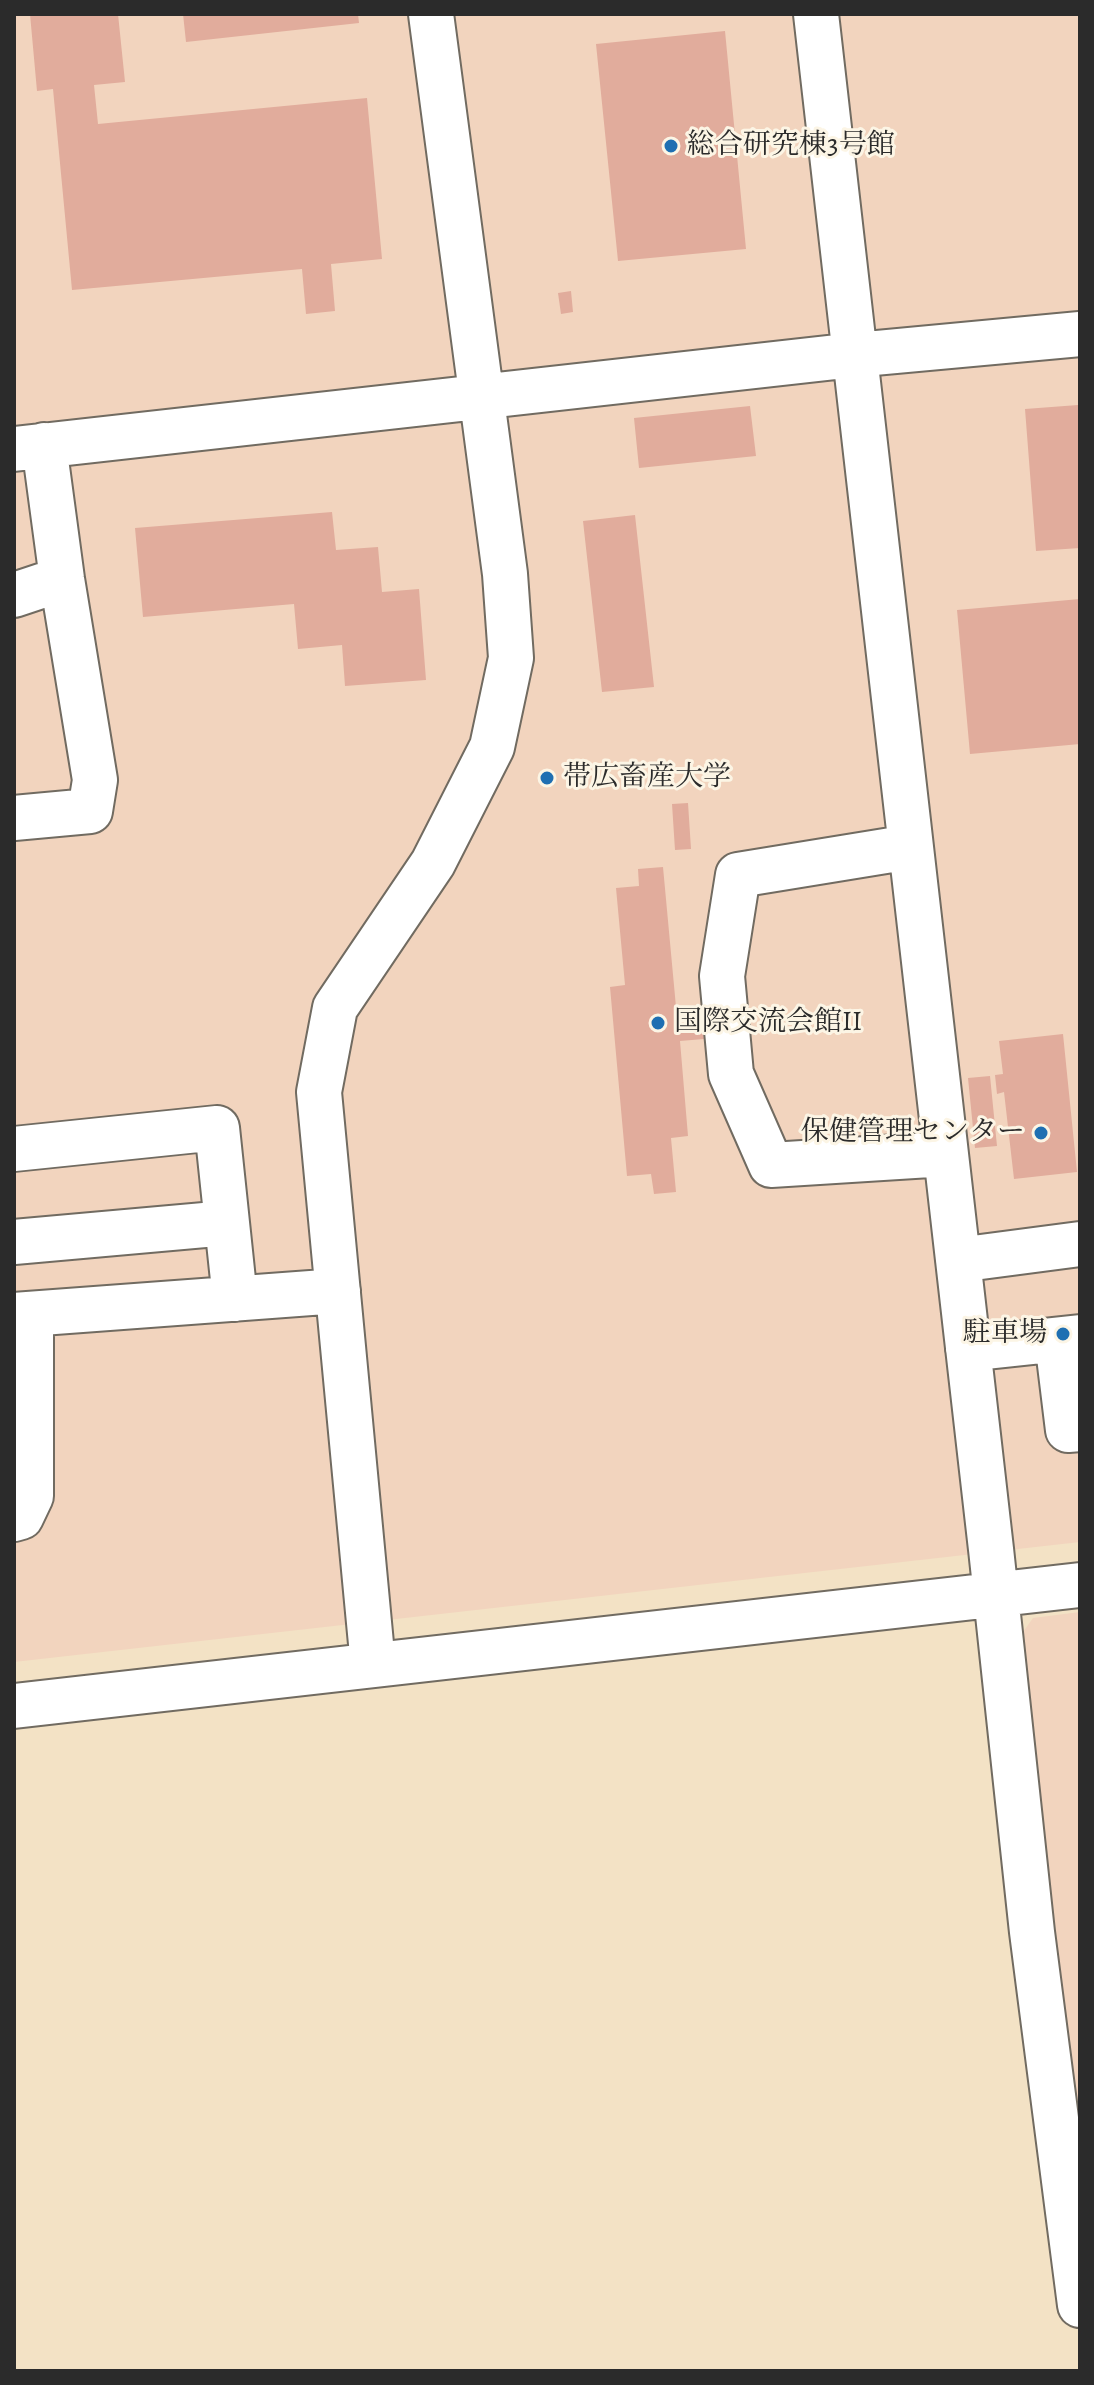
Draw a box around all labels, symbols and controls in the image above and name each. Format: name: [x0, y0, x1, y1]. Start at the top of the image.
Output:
place label: 総合研究棟3号館: [687, 129, 895, 163]
marker: 総合研究棟3号館: [662, 137, 680, 155]
place label: 帯広畜産大学: [563, 761, 731, 795]
marker: 帯広畜産大学: [538, 769, 556, 787]
place label: 国際交流会館II: [674, 1006, 862, 1040]
marker: 国際交流会館II: [649, 1014, 667, 1032]
place label: 保健管理センター: [801, 1116, 1025, 1150]
marker: 保健管理センター: [1032, 1124, 1050, 1142]
place label: 駐車場: [963, 1317, 1047, 1351]
marker: 駐車場: [1054, 1325, 1072, 1343]

